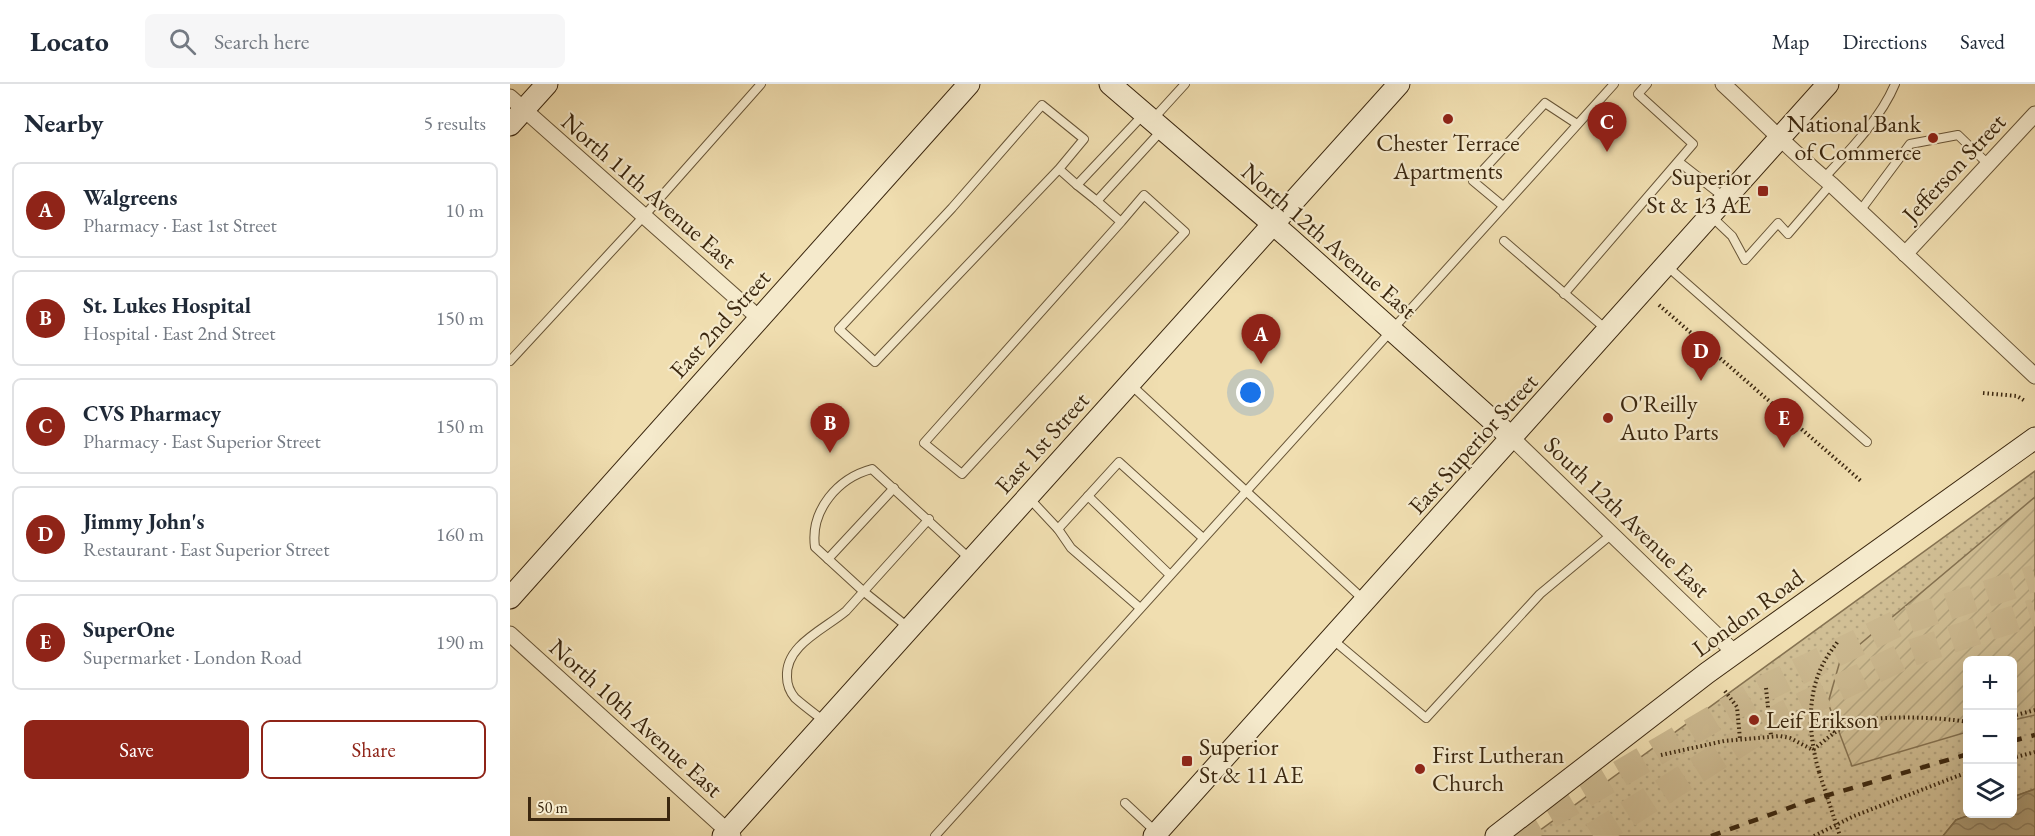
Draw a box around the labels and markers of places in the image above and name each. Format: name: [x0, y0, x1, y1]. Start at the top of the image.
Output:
pin: C: [1588, 103, 1626, 152]
place label: National Bank of Commerce: [1787, 108, 1922, 167]
marker: Chester Terrace Apartments: [1441, 112, 1455, 126]
place label: Chester Terrace Apartments: [1376, 127, 1520, 186]
marker: National Bank of Commerce: [1926, 131, 1940, 145]
place label: Superior St & 13 AE: [1647, 161, 1751, 220]
marker: Superior St & 13 AE: [1756, 184, 1770, 198]
pin: A: [1242, 314, 1281, 364]
pin: D: [1682, 332, 1720, 381]
place label: O'Reilly Auto Parts: [1619, 388, 1718, 447]
pin: E: [1764, 398, 1804, 448]
pin: B: [810, 404, 850, 453]
marker: O'Reilly Auto Parts: [1601, 411, 1615, 425]
place label: Leif Erikson: [1766, 704, 1879, 735]
marker: Leif Erikson: [1747, 713, 1761, 727]
place label: Superior St & 11 AE: [1199, 731, 1303, 790]
place label: First Lutheran Church: [1432, 739, 1565, 798]
marker: Superior St & 11 AE: [1180, 754, 1194, 768]
marker: First Lutheran Church: [1413, 762, 1427, 776]

